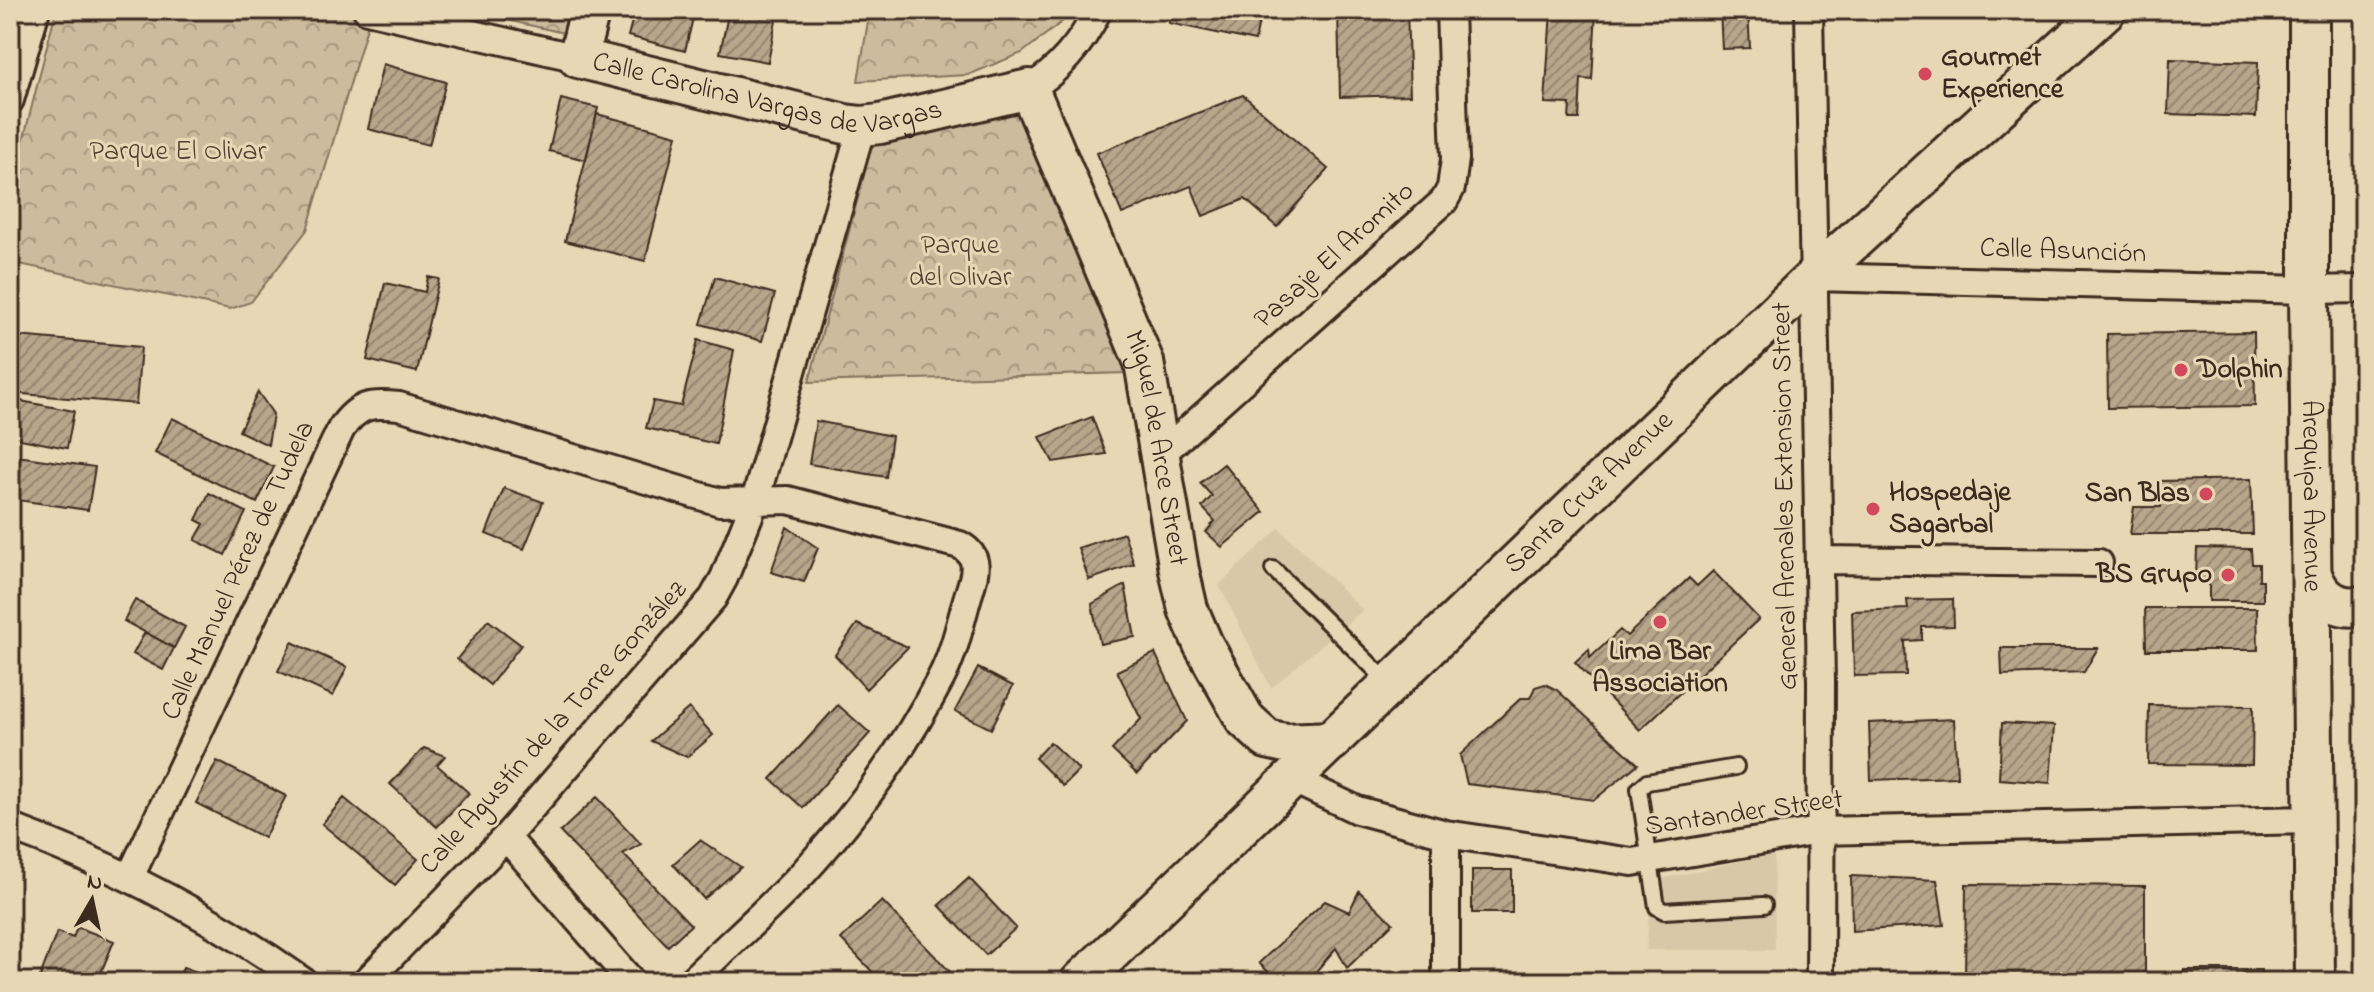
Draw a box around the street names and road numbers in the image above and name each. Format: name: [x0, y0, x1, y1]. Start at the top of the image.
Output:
street label: Calle Carolina Vargas de Vargas: [588, 42, 946, 147]
street label: Pasaje El Aromito: [1245, 172, 1425, 340]
street label: Calle Asunción: [1979, 229, 2147, 275]
street label: General Arenales Extension Street: [1762, 301, 1810, 691]
street label: Miguel de Arce Street: [1113, 324, 1198, 569]
street label: Arequipa Avenue: [2289, 400, 2332, 593]
street label: Santa Cruz Avenue: [1495, 401, 1683, 584]
street label: Calle Manuel Pérez de Tudela: [151, 414, 327, 728]
street label: Calle Agustín de la Torre González: [410, 571, 698, 884]
street label: Santander Street: [1642, 780, 1846, 848]

